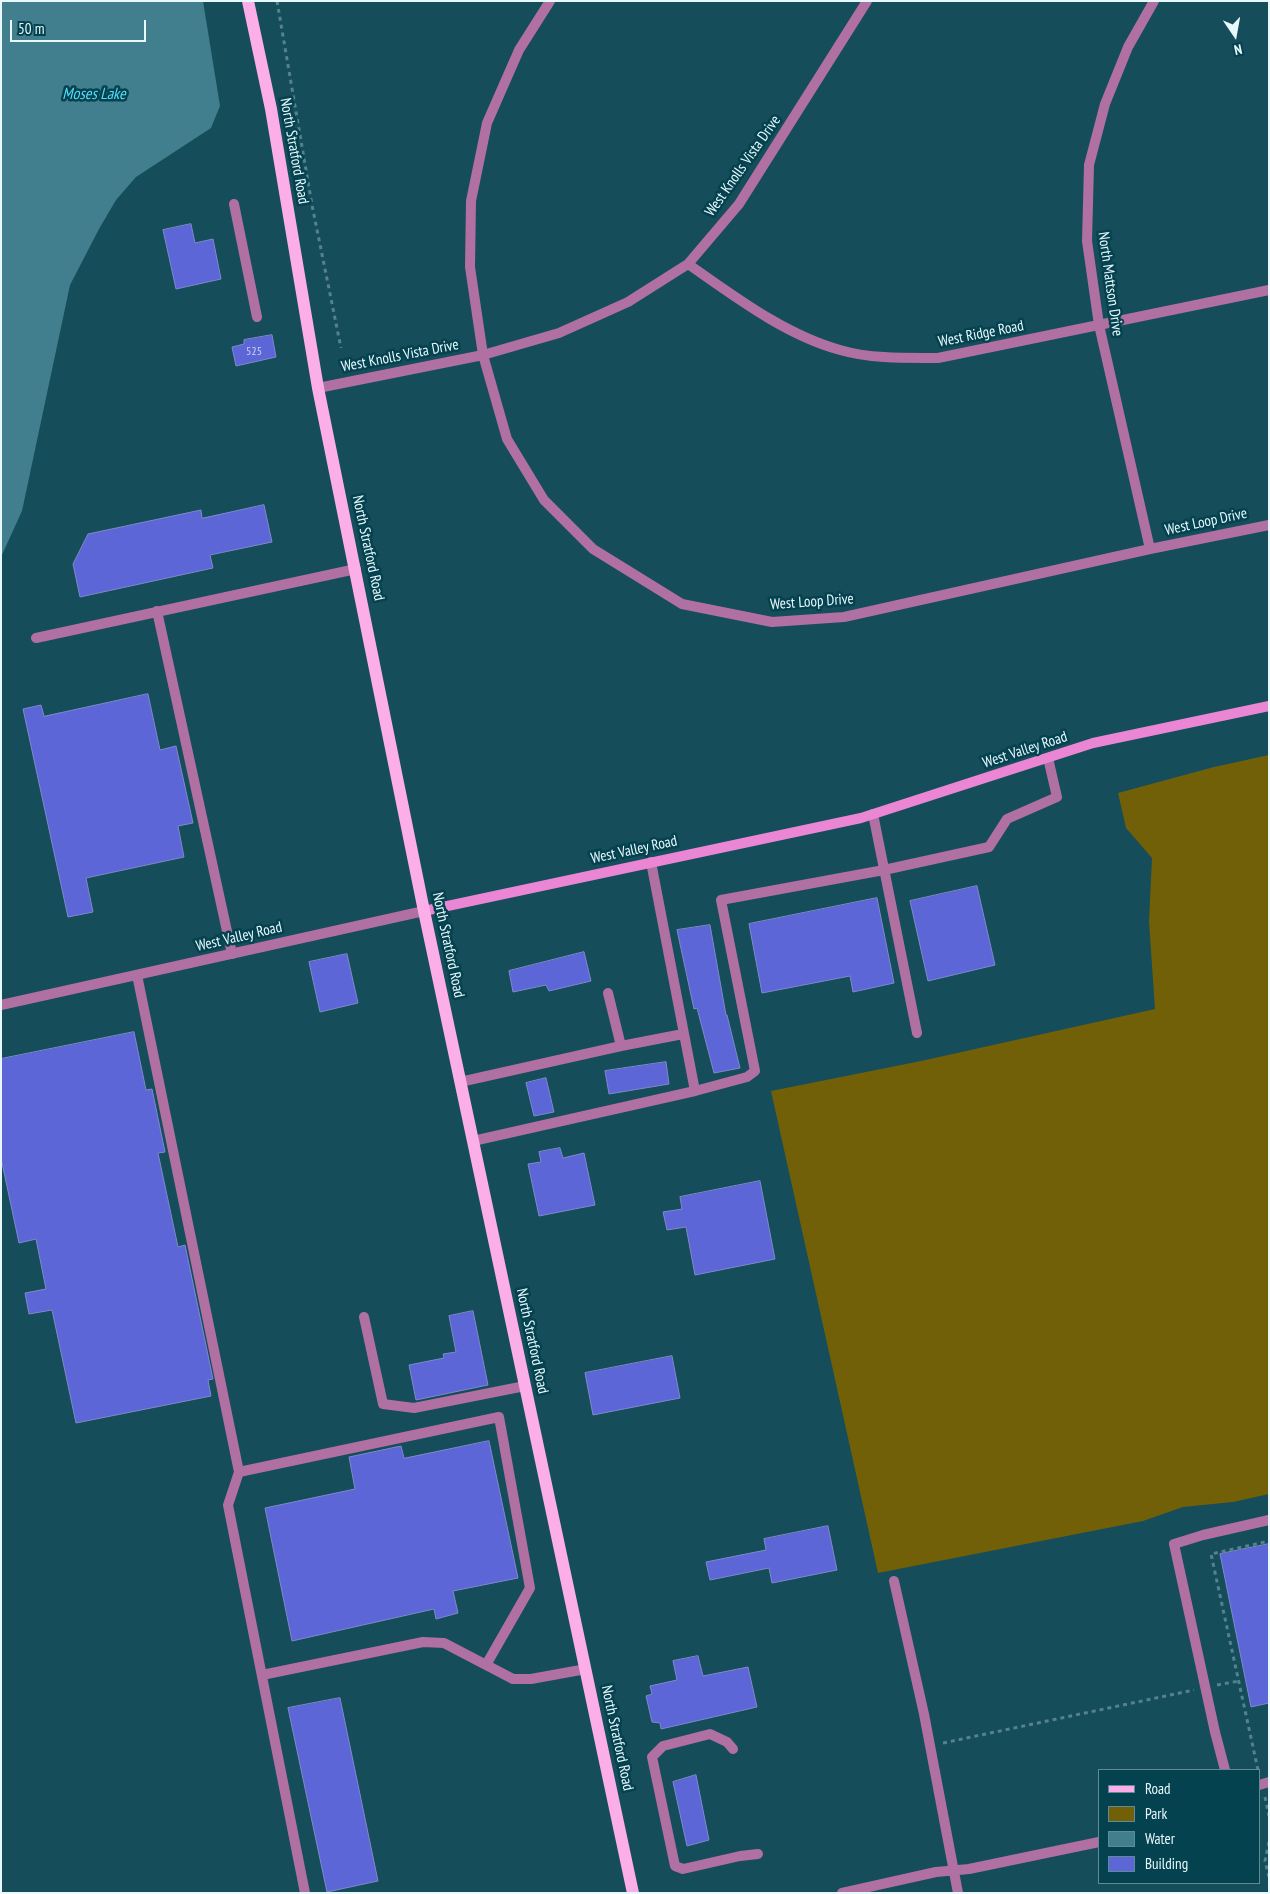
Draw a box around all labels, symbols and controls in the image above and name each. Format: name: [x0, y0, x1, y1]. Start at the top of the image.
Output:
scale bar: [12, 10, 149, 42]
north arrow: [1210, 10, 1260, 60]
text: 50 m: [18, 19, 44, 38]
text: N: [1233, 40, 1244, 59]
water label: Moses Lake: [62, 84, 126, 104]
street label: North Stratford Road: [276, 97, 312, 205]
street label: West Knolls Vista Drive: [701, 112, 785, 220]
street label: North Mattson Drive: [1094, 231, 1126, 337]
street label: West Ridge Road: [937, 317, 1025, 351]
street label: West Knolls Vista Drive: [340, 336, 460, 376]
house number: 525: [246, 345, 262, 359]
street label: North Stratford Road: [348, 494, 388, 602]
street label: West Loop Drive: [1163, 505, 1249, 539]
street label: West Loop Drive: [770, 590, 854, 614]
street label: West Valley Road: [980, 728, 1070, 772]
street label: West Valley Road: [589, 832, 679, 868]
street label: North Stratford Road: [428, 891, 468, 999]
street label: West Valley Road: [194, 918, 284, 956]
street label: North Stratford Road: [512, 1287, 552, 1395]
street label: North Stratford Road: [597, 1684, 637, 1792]
legend: [1098, 1769, 1260, 1884]
text: Road: [1145, 1779, 1171, 1798]
text: Park: [1145, 1804, 1167, 1823]
text: Water: [1145, 1829, 1175, 1848]
text: Building: [1145, 1854, 1188, 1873]

